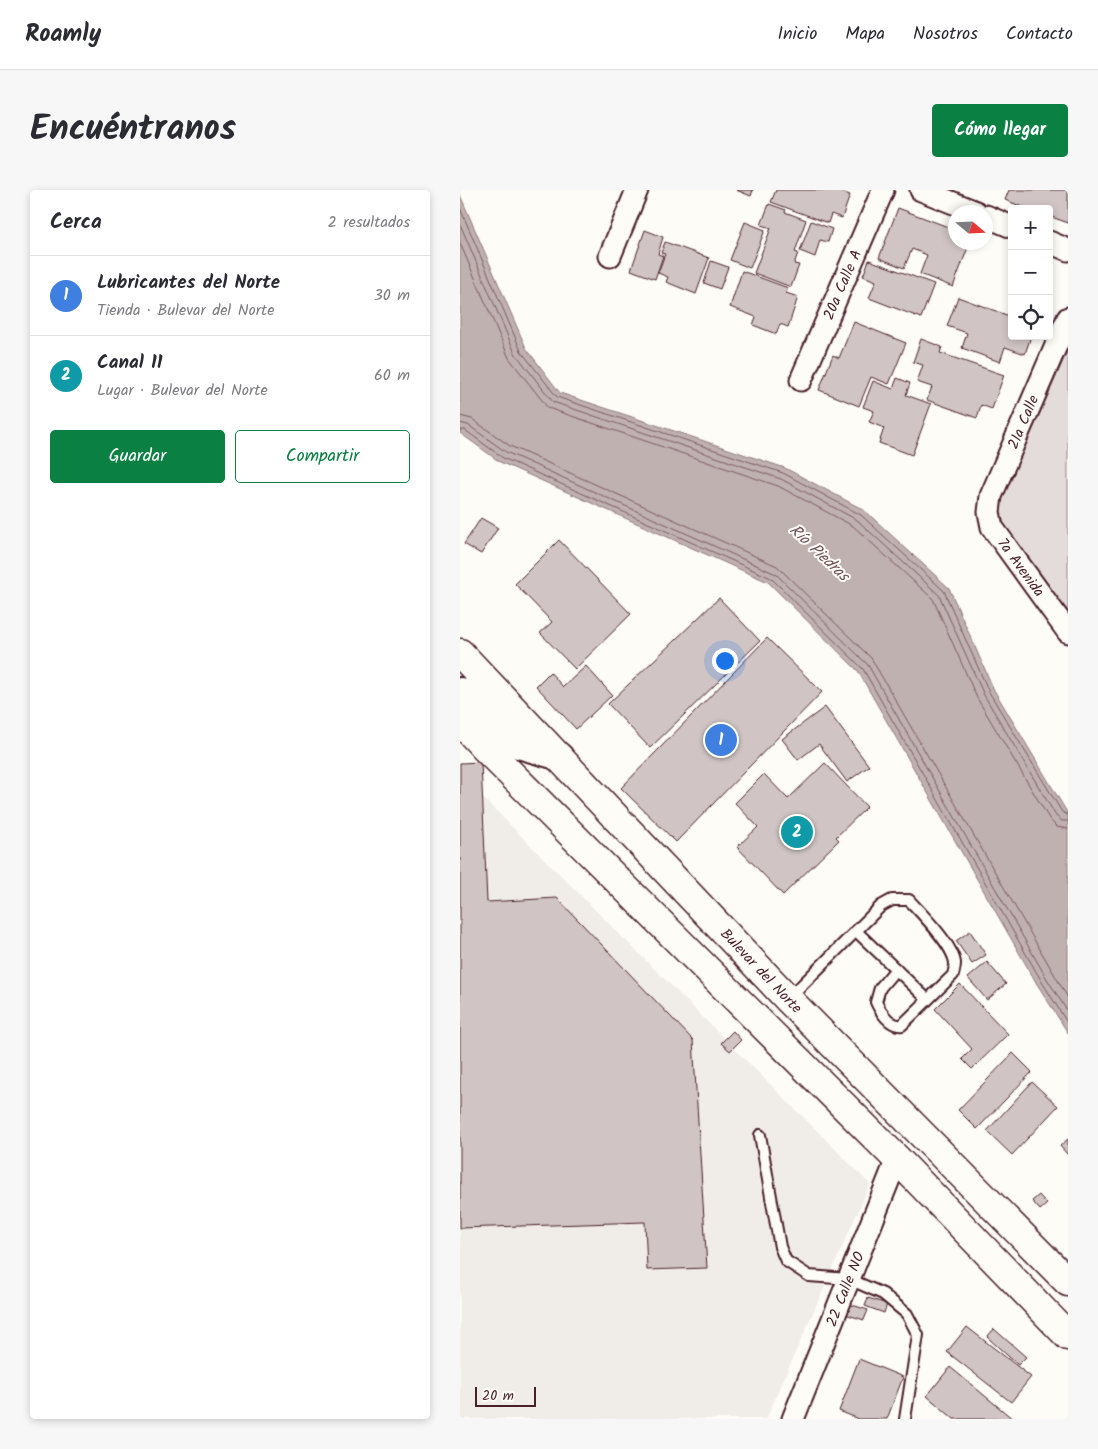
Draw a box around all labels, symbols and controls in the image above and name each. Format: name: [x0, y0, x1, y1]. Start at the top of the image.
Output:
text: Roamly: [25, 15, 101, 54]
text: Inicio: [777, 20, 817, 49]
text: Mapa: [845, 20, 885, 49]
text: Nosotros: [913, 20, 978, 49]
text: Contacto: [1006, 20, 1073, 49]
text: Encuéntranos: [30, 102, 236, 158]
button: Cómo llegar: [932, 104, 1068, 157]
north arrow: [948, 205, 993, 250]
map controls: [1008, 205, 1053, 340]
button: +: [1008, 205, 1053, 250]
text: Cerca: [50, 206, 102, 239]
text: 2 resultados: [328, 210, 410, 235]
street label: 20a Calle A: [817, 246, 869, 324]
button: −: [1008, 250, 1053, 295]
text: Lubricantes del Norte: [97, 268, 280, 298]
text: 1: [64, 283, 68, 308]
text: 30 m: [374, 283, 410, 308]
button: locate: [1008, 295, 1053, 340]
text: Tienda · Bulevar del Norte: [97, 298, 274, 323]
text: Canal 11: [97, 348, 162, 378]
text: 2: [61, 363, 71, 388]
text: 60 m: [374, 363, 410, 388]
text: Lugar · Bulevar del Norte: [97, 378, 268, 403]
street label: 21a Calle: [1002, 391, 1046, 453]
button: Guardar: [50, 430, 225, 483]
button: Compartir: [235, 430, 410, 483]
water label: Río Piedras: [783, 519, 856, 589]
street label: 7a Avenida: [991, 533, 1050, 603]
your location: [712, 648, 738, 674]
pin: 1: [705, 721, 737, 759]
pin: 2: [781, 813, 813, 851]
street label: Bulevar del Norte: [714, 923, 807, 1020]
street label: 22 Calle NO: [820, 1248, 872, 1331]
scale bar: [475, 1384, 536, 1407]
text: 20 m: [482, 1385, 514, 1407]

